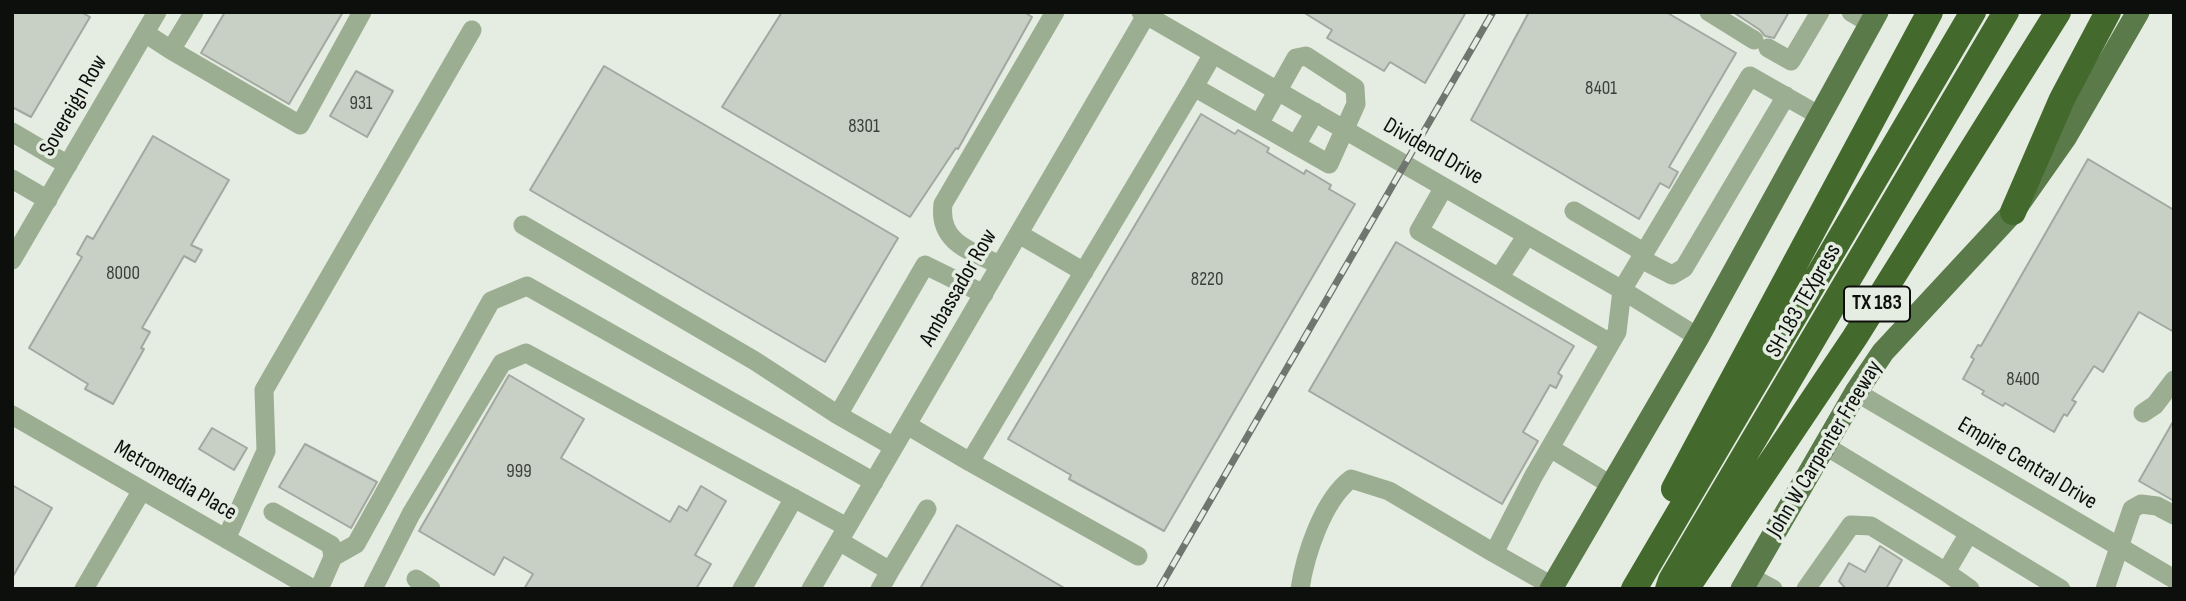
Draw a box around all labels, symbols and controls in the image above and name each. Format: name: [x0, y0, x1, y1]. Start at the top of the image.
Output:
street label: Sovereign Row: [34, 50, 114, 162]
house number: 8401: [1585, 78, 1617, 100]
house number: 931: [349, 93, 373, 115]
street label: Dividend Drive: [1378, 112, 1488, 192]
house number: 8301: [848, 116, 880, 138]
street label: Ambassador Row: [914, 225, 1004, 351]
street label: SH 183 TEXpress: [1760, 239, 1848, 363]
house number: 8000: [106, 263, 140, 285]
house number: 8220: [1191, 269, 1223, 291]
road number: TX 183: [1844, 286, 1910, 322]
street label: John W Carpenter Freeway: [1761, 356, 1889, 542]
house number: 8400: [2006, 369, 2040, 391]
street label: Empire Central Drive: [1952, 412, 2102, 516]
street label: Metromedia Place: [109, 435, 241, 527]
house number: 999: [506, 461, 532, 483]

